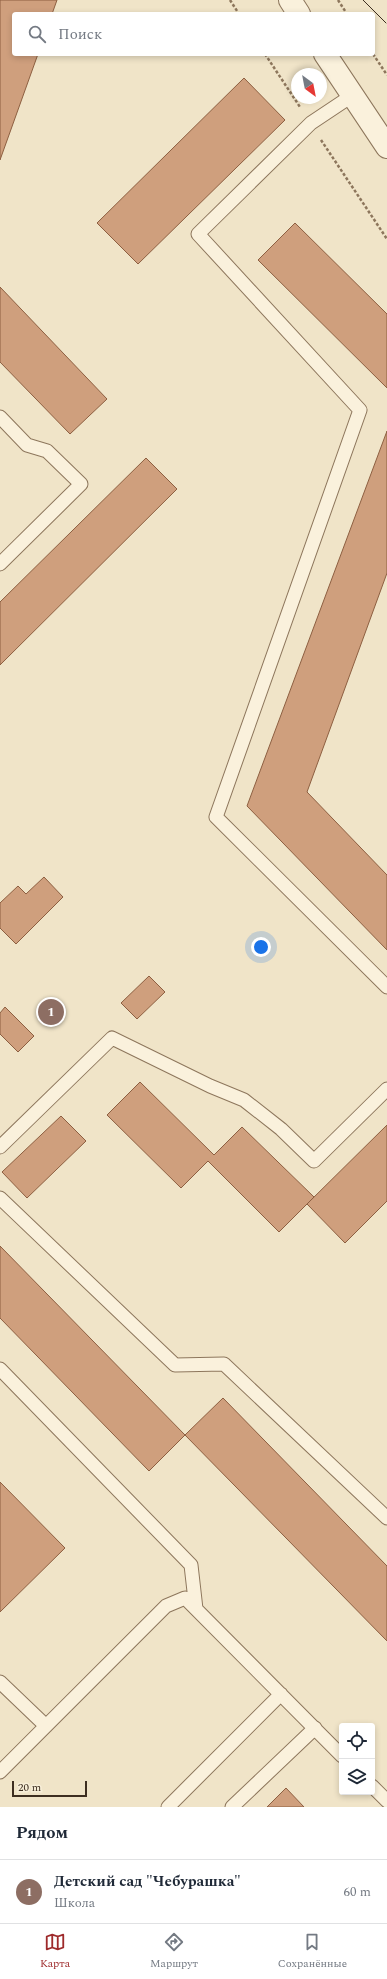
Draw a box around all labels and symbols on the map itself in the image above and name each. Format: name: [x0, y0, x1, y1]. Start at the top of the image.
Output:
north arrow: [291, 68, 327, 104]
your location: [251, 937, 271, 957]
pin: 1: [38, 997, 64, 1027]
scale bar: [12, 1779, 87, 1798]

